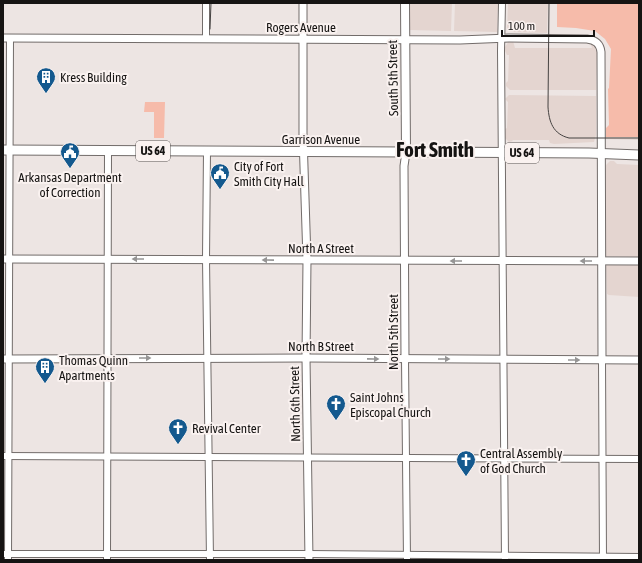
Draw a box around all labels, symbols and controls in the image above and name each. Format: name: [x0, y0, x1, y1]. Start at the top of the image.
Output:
scale bar: [502, 12, 594, 38]
text: 100 m: [508, 19, 535, 33]
street label: Rogers Avenue: [266, 20, 336, 35]
street label: South 5th Street: [385, 40, 401, 116]
building icon: Kress Building: [35, 66, 57, 94]
place label: Kress Building: [60, 70, 127, 85]
street label: Garrison Avenue: [282, 132, 360, 147]
district label: Fort Smith: [396, 137, 474, 161]
public building icon: Arkansas Department of Correction: [59, 141, 81, 169]
road number: US 64: [136, 141, 170, 161]
road number: US 64: [505, 143, 539, 163]
place label: City of Fort Smith City Hall: [234, 159, 304, 189]
public building icon: City of Fort Smith City Hall: [209, 162, 231, 190]
place label: Arkansas Department of Correction: [18, 170, 122, 200]
street label: North A Street: [288, 241, 354, 256]
one-way arrow: [131, 256, 144, 262]
one-way arrow: [261, 257, 274, 263]
one-way arrow: [449, 258, 462, 264]
one-way arrow: [579, 258, 592, 264]
street label: North 5th Street: [386, 294, 401, 370]
street label: North B Street: [288, 339, 354, 354]
place label: Thomas Quinn Apartments: [59, 353, 128, 383]
one-way arrow: [139, 355, 152, 361]
building icon: Thomas Quinn Apartments: [34, 356, 56, 384]
one-way arrow: [367, 356, 380, 362]
one-way arrow: [438, 356, 451, 362]
one-way arrow: [568, 357, 581, 363]
street label: North 6th Street: [287, 366, 303, 442]
place label: Saint Johns Episcopal Church: [350, 390, 431, 420]
church icon: Saint Johns Episcopal Church: [325, 393, 347, 421]
church icon: Revival Center: [167, 417, 189, 445]
place label: Revival Center: [192, 421, 261, 436]
place label: Central Assembly of God Church: [480, 446, 563, 476]
church icon: Central Assembly of God Church: [455, 449, 477, 477]

